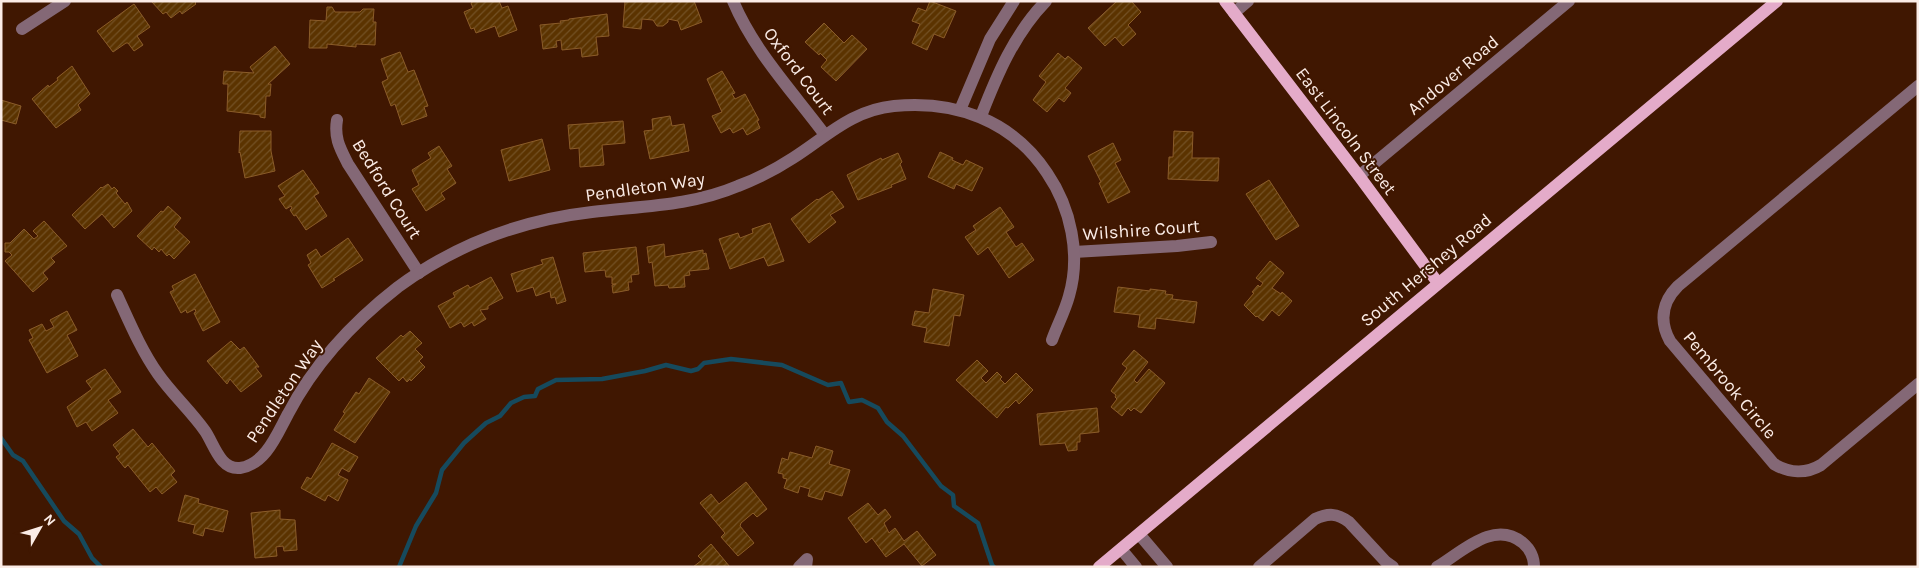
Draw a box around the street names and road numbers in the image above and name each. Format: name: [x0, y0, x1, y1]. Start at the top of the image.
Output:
street label: Oxford Court: [759, 23, 839, 119]
street label: Andover Road: [1403, 31, 1503, 119]
street label: East Lincoln Street: [1291, 63, 1401, 199]
street label: Bedford Court: [348, 135, 427, 243]
street label: Pendleton Way: [584, 168, 707, 206]
street label: South Hershey Road: [1356, 209, 1496, 331]
street label: Wilshire Court: [1082, 215, 1200, 245]
street label: Pembrook Circle: [1679, 327, 1781, 443]
street label: Pendleton Way: [241, 334, 327, 447]

